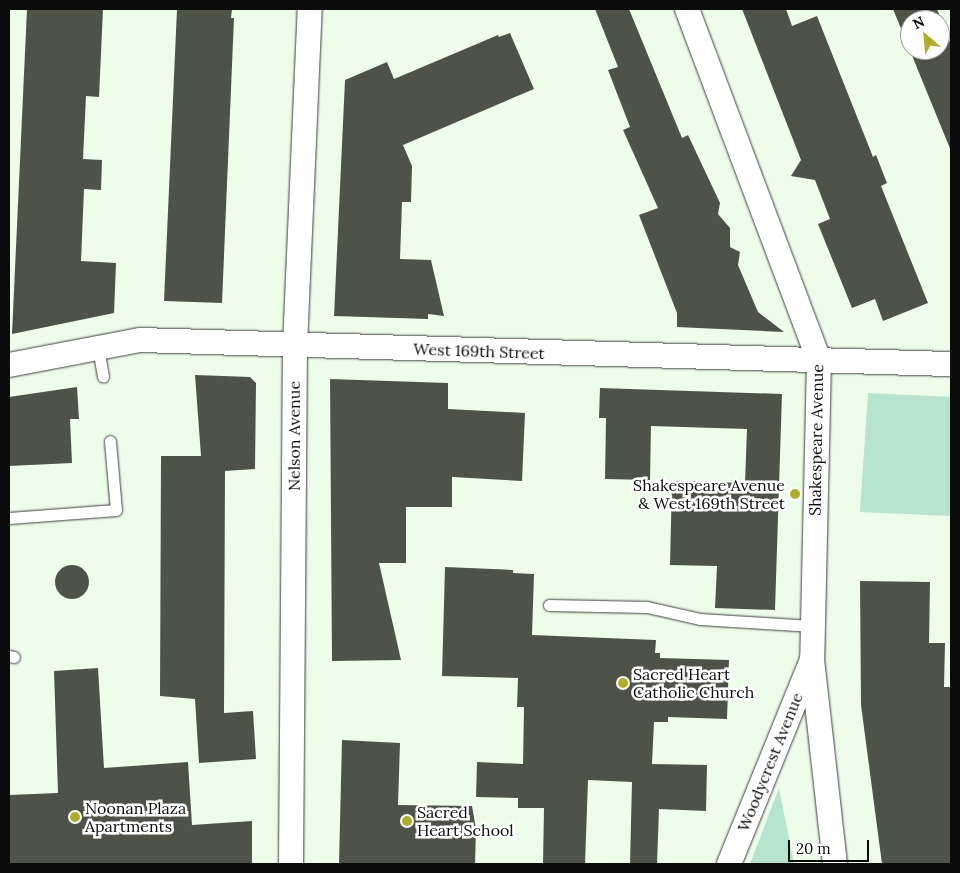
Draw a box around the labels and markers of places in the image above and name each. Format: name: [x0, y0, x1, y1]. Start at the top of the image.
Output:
place label: Shakespeare Avenue & West 169th Street: [633, 475, 785, 513]
marker: Shakespeare Avenue & West 169th Street: [789, 488, 801, 500]
place label: Sacred Heart Catholic Church: [633, 664, 754, 702]
marker: Sacred Heart Catholic Church: [617, 677, 629, 689]
place label: Noonan Plaza Apartments: [85, 798, 186, 836]
place label: Sacred Heart School: [417, 802, 514, 840]
marker: Noonan Plaza Apartments: [69, 811, 81, 823]
marker: Sacred Heart School: [401, 815, 413, 827]

